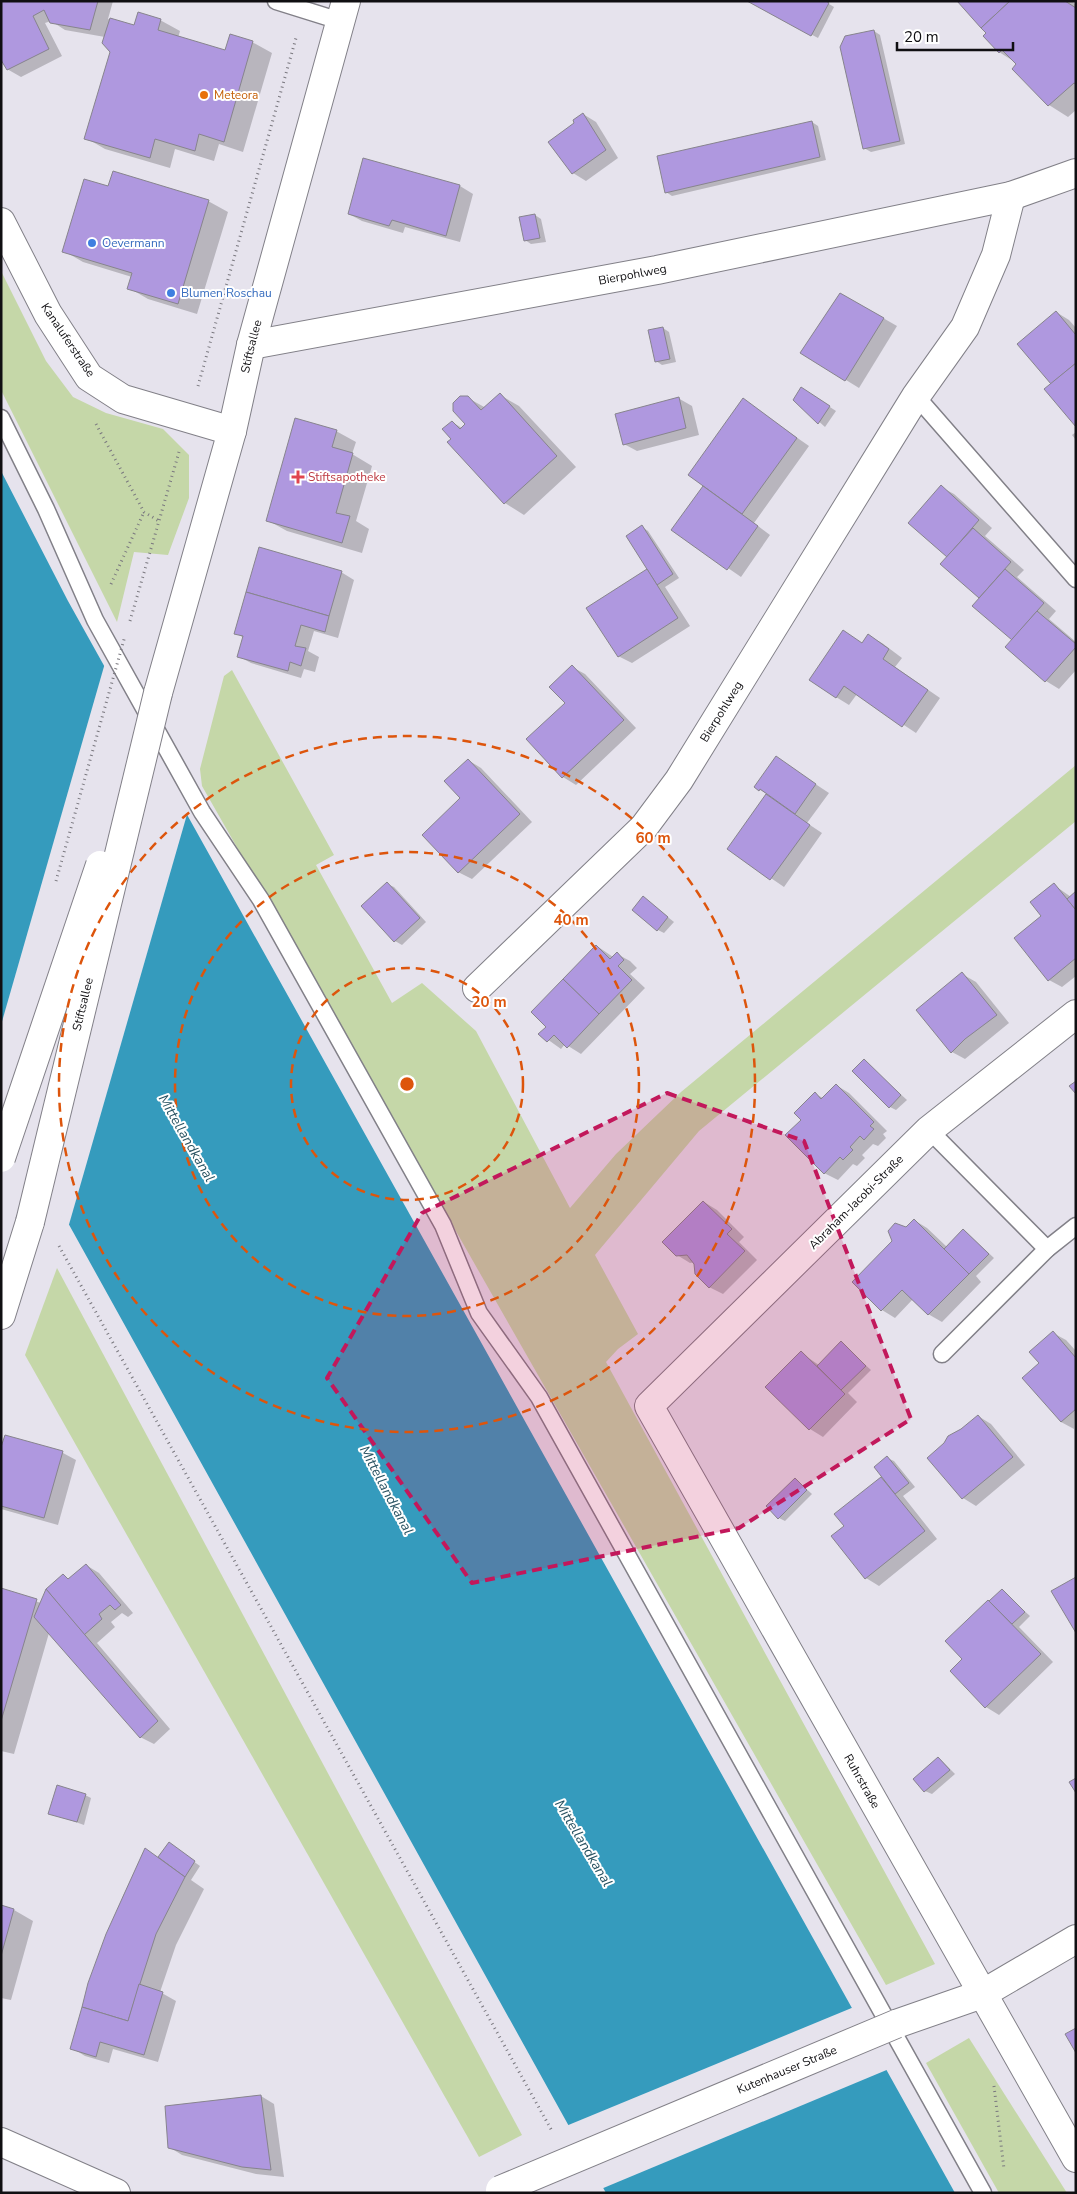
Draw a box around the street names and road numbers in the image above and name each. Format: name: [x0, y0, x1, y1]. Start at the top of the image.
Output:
street label: Bierpohlweg: [597, 260, 668, 289]
street label: Kanaluferstraße: [37, 300, 99, 380]
street label: Stiftsallee: [237, 318, 266, 375]
street label: Bierpohlweg: [696, 678, 746, 745]
street label: Stiftsallee: [69, 976, 97, 1033]
street label: Abraham-Jacobi-Straße: [805, 1151, 907, 1253]
street label: Ruhrstraße: [840, 1751, 884, 1811]
street label: Kutenhauser Straße: [734, 2042, 839, 2098]

